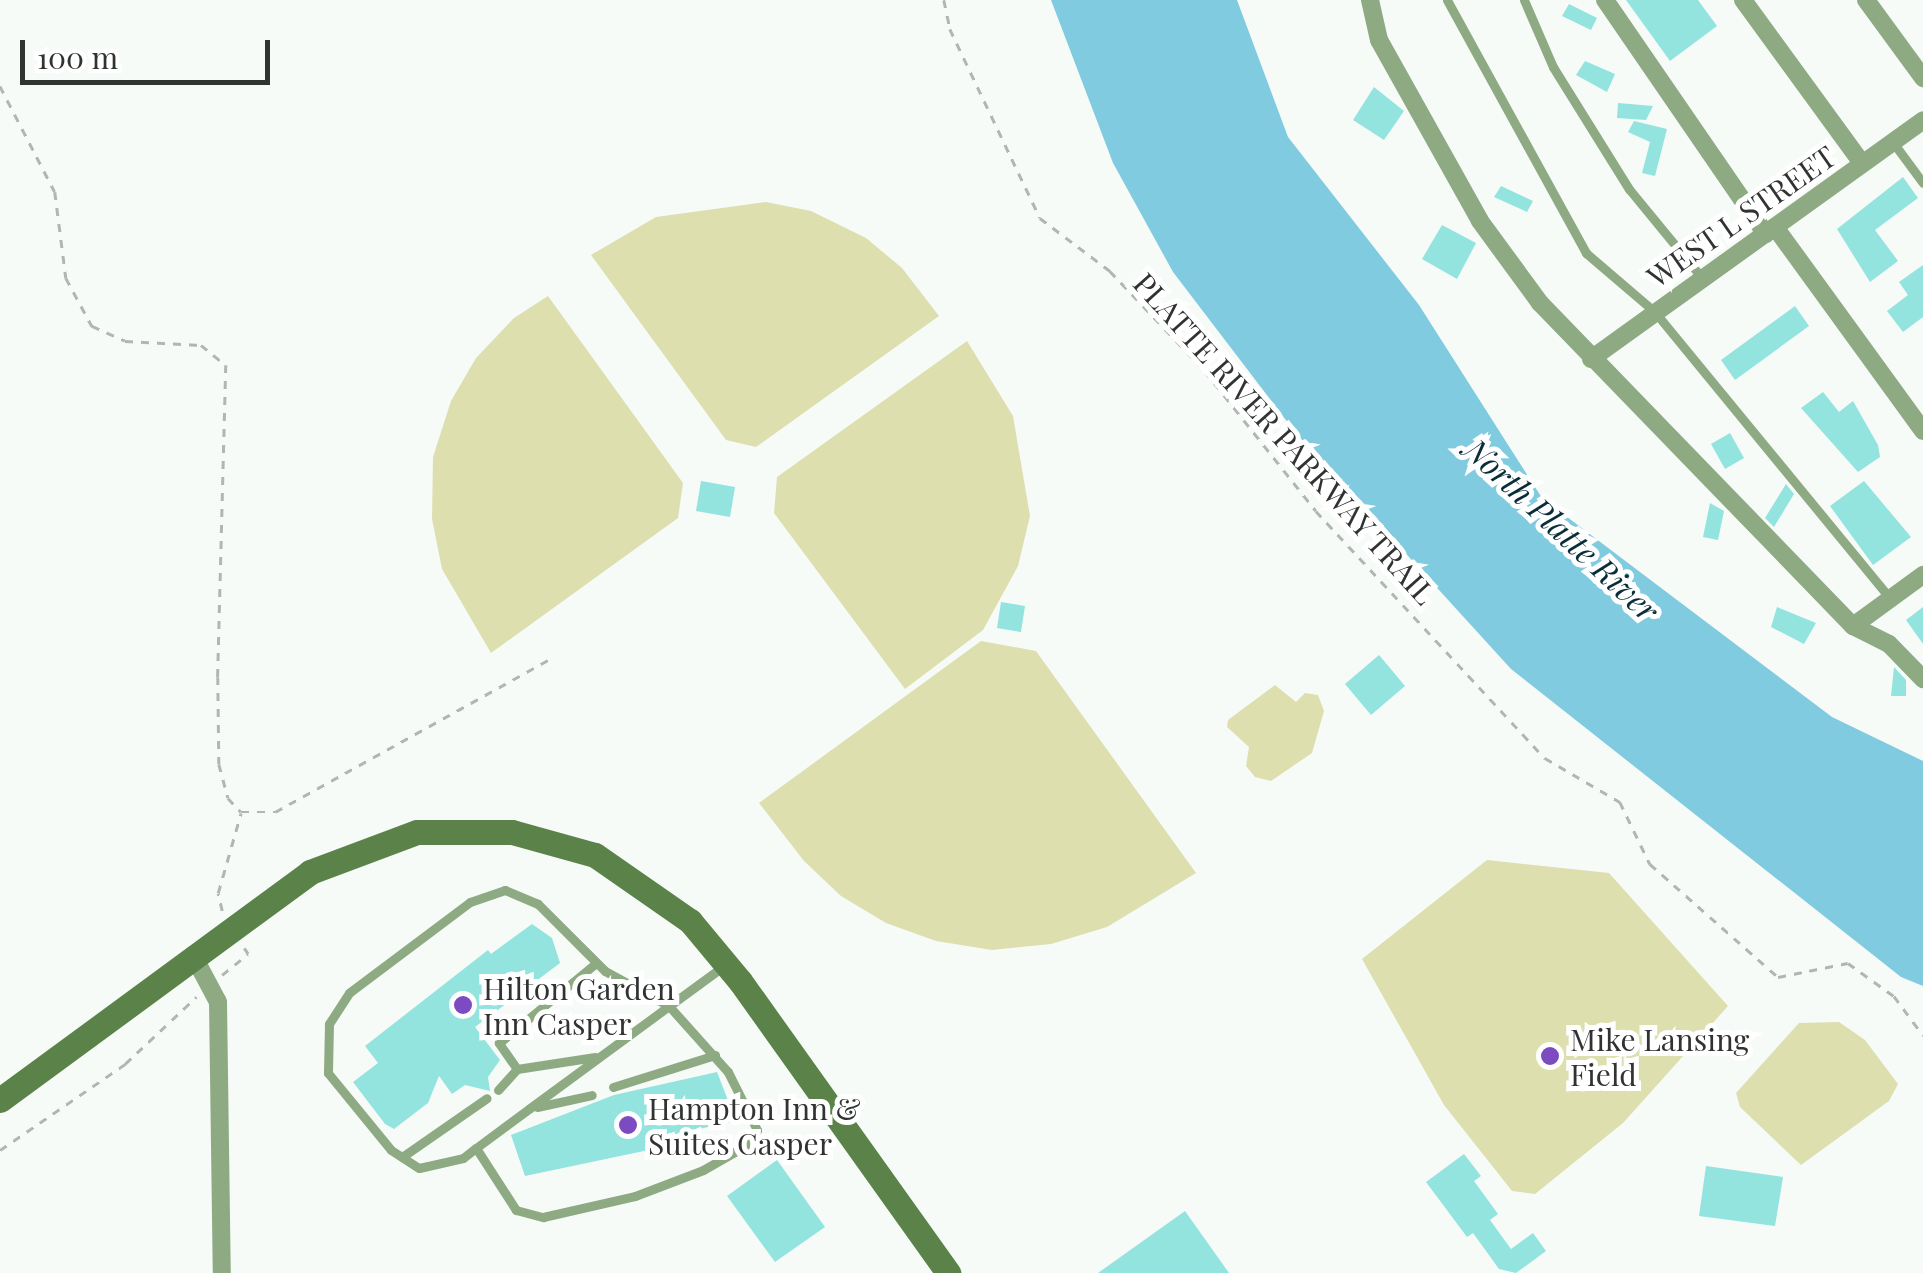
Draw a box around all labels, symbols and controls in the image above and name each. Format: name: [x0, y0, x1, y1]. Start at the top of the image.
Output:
scale bar: [25, 20, 275, 82]
text: 100 m: [37, 37, 118, 77]
street label: WEST L STREET: [1640, 138, 1842, 294]
street label: PLATTE RIVER PARKWAY TRAIL: [1126, 264, 1444, 612]
water label: North Platte River: [1457, 429, 1667, 629]
place label: Hilton Garden Inn Casper: [483, 970, 675, 1040]
marker: Hilton Garden Inn Casper: [452, 994, 474, 1016]
place label: Mike Lansing Field: [1570, 1021, 1749, 1092]
marker: Mike Lansing Field: [1539, 1045, 1561, 1067]
place label: Hampton Inn & Suites Casper: [648, 1090, 861, 1160]
marker: Hampton Inn & Suites Casper: [617, 1114, 639, 1136]

